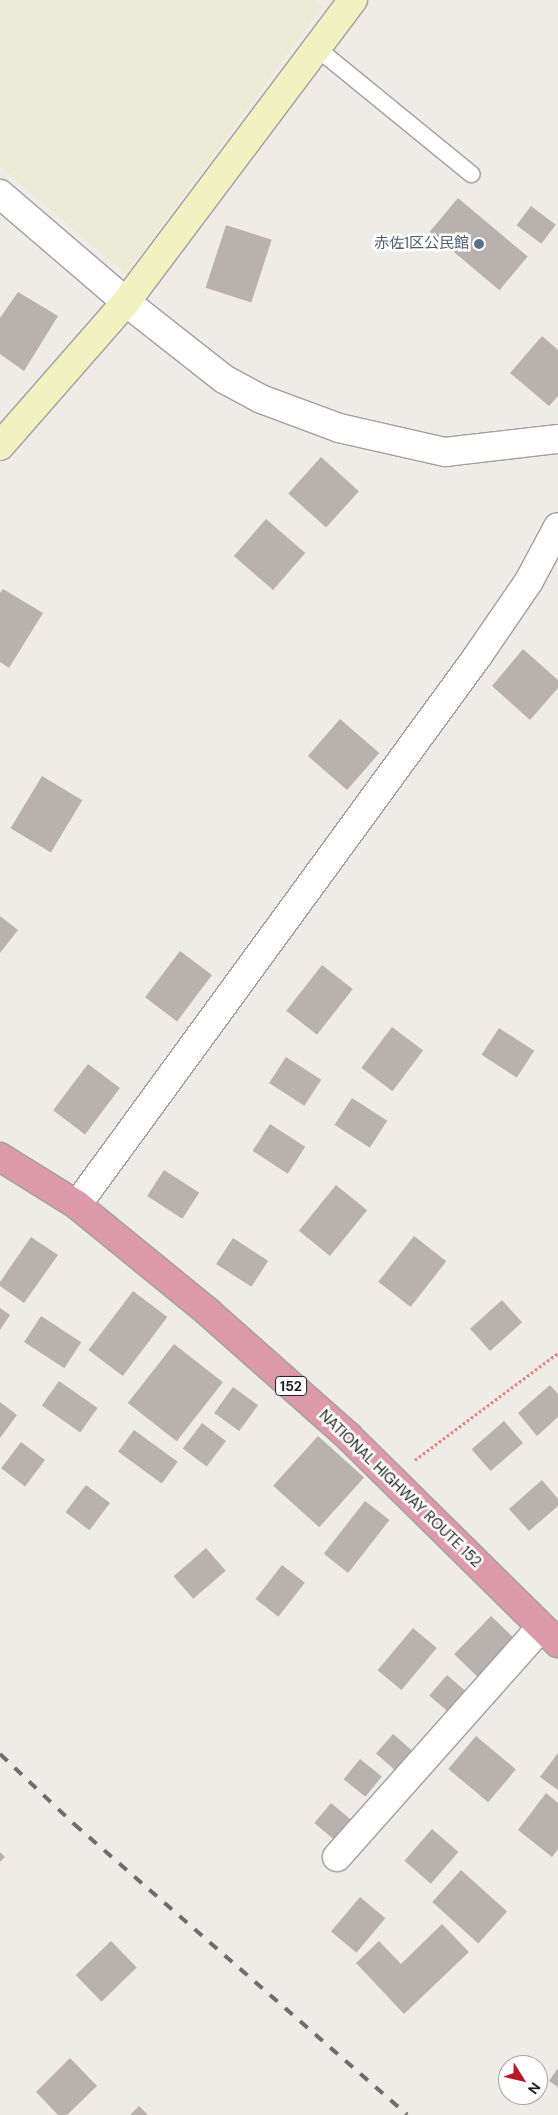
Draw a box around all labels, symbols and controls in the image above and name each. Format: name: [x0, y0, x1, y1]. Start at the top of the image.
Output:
place label: 赤佐1区公民館: [374, 235, 469, 253]
marker: 赤佐1区公民館: [473, 238, 485, 250]
road number: 152: [275, 1374, 307, 1398]
street label: NATIONAL HIGHWAY ROUTE 152: [315, 1407, 485, 1571]
north arrow: [498, 2055, 548, 2105]
text: N: [524, 2079, 545, 2098]

